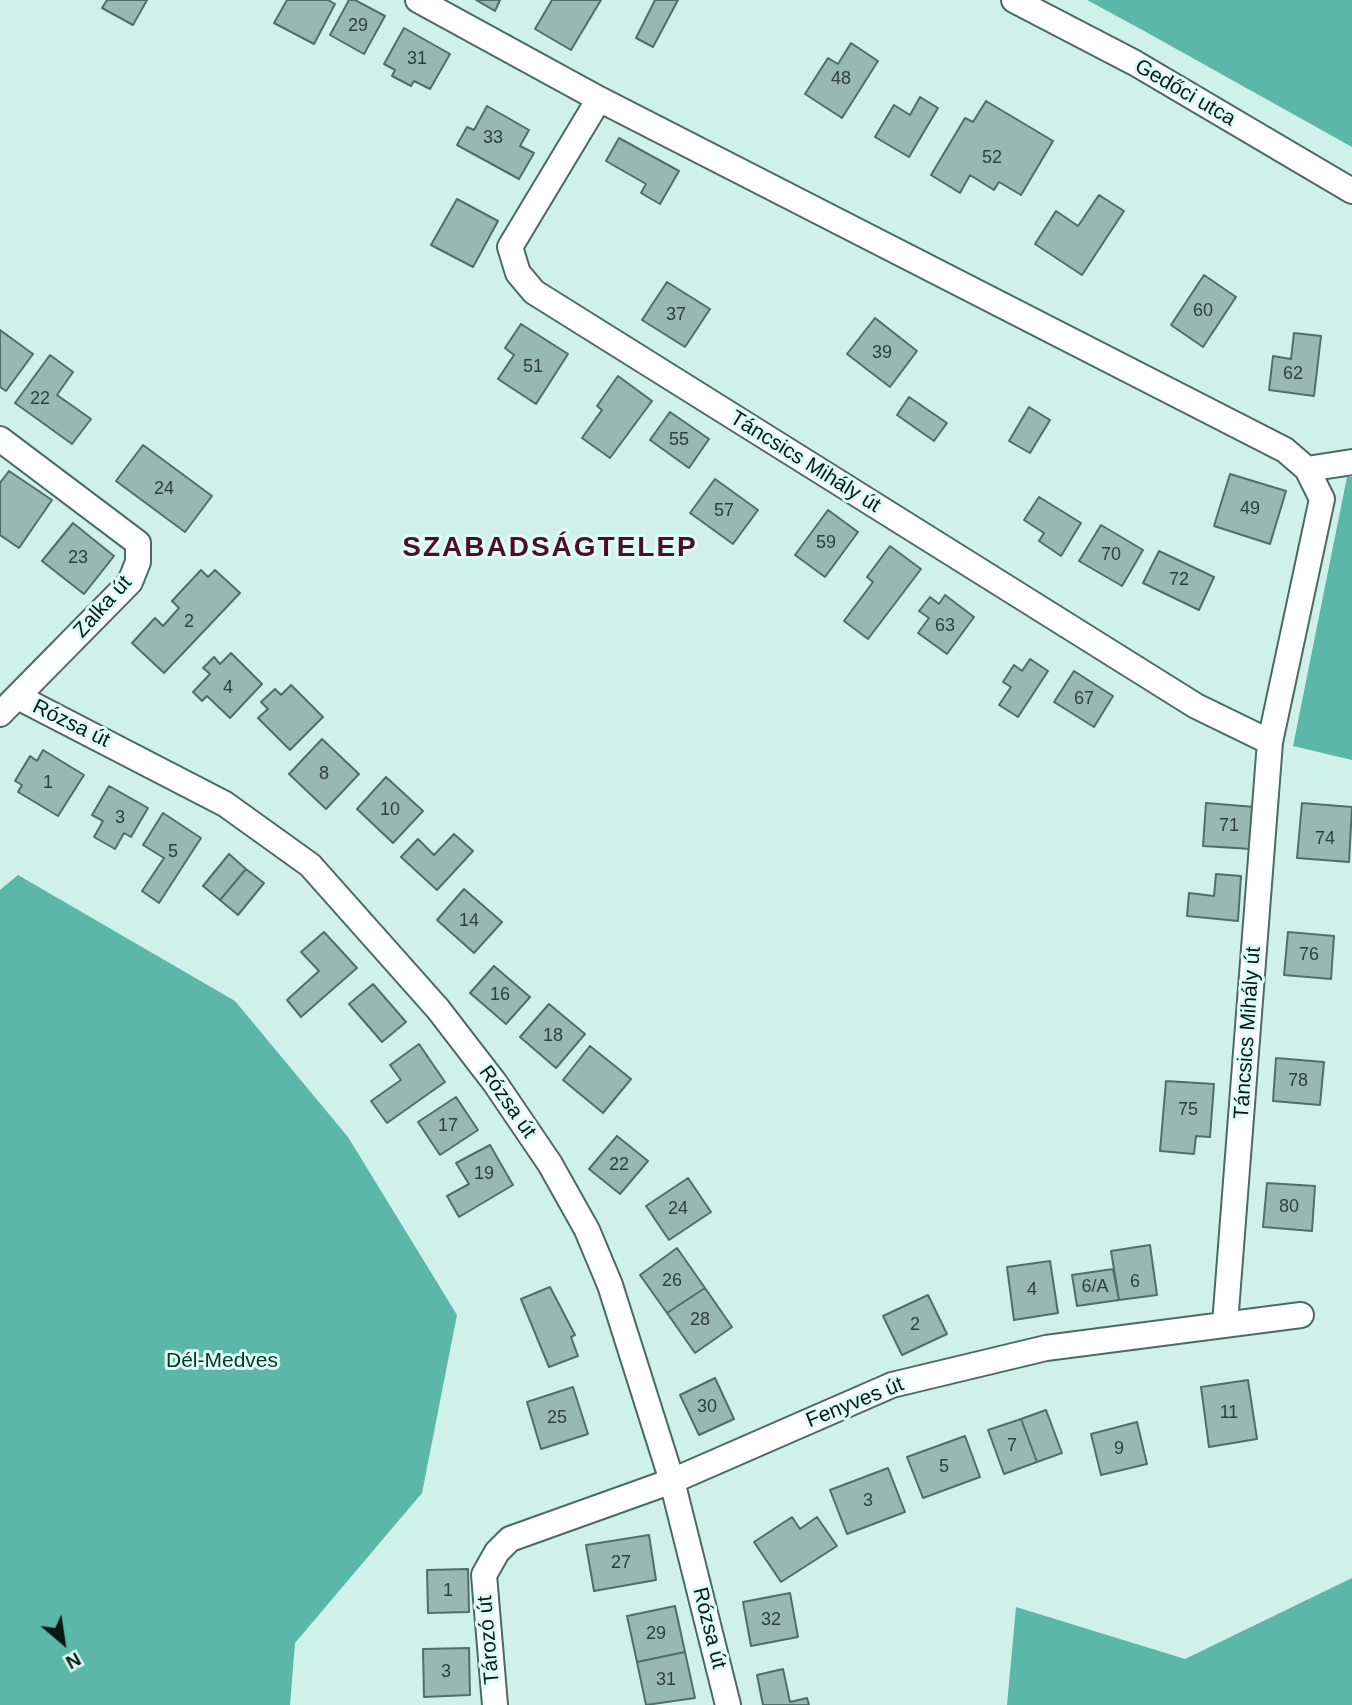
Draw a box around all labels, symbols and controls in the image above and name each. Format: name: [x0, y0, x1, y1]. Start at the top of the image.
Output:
house number: 29: [348, 15, 368, 37]
house number: 31: [407, 48, 427, 70]
street label: Gedőci utca: [1130, 54, 1240, 132]
house number: 48: [831, 68, 851, 90]
house number: 33: [483, 127, 503, 149]
house number: 52: [982, 147, 1002, 169]
house number: 60: [1193, 300, 1213, 322]
house number: 37: [666, 304, 686, 326]
house number: 39: [872, 342, 892, 364]
house number: 51: [523, 356, 543, 378]
house number: 62: [1283, 363, 1303, 385]
house number: 22: [30, 388, 50, 410]
street label: Táncsics Mihály út: [725, 406, 885, 518]
house number: 55: [669, 429, 689, 451]
house number: 24: [154, 478, 174, 500]
house number: 49: [1240, 498, 1260, 520]
house number: 57: [714, 500, 734, 522]
district label: SZABADSÁGTELEP: [404, 531, 696, 565]
house number: 59: [816, 532, 836, 554]
house number: 70: [1101, 544, 1121, 566]
house number: 23: [68, 547, 88, 569]
house number: 72: [1169, 569, 1189, 591]
street label: Zalka út: [69, 571, 137, 643]
house number: 2: [184, 611, 194, 633]
house number: 63: [935, 615, 955, 637]
house number: 4: [223, 677, 233, 699]
house number: 67: [1074, 688, 1094, 710]
street label: Rózsa út: [28, 695, 114, 753]
house number: 8: [319, 763, 329, 785]
house number: 1: [43, 772, 53, 794]
house number: 10: [380, 799, 400, 821]
house number: 3: [115, 807, 125, 829]
house number: 71: [1219, 815, 1239, 837]
house number: 74: [1315, 828, 1335, 850]
house number: 5: [168, 841, 178, 863]
house number: 14: [459, 910, 479, 932]
house number: 76: [1299, 944, 1319, 966]
street label: Táncsics Mihály út: [1229, 946, 1267, 1120]
house number: 16: [490, 984, 510, 1006]
house number: 18: [543, 1025, 563, 1047]
street label: Rózsa út: [473, 1061, 541, 1143]
house number: 78: [1288, 1070, 1308, 1092]
house number: 75: [1178, 1099, 1198, 1121]
house number: 17: [438, 1115, 458, 1137]
house number: 22: [609, 1154, 629, 1176]
house number: 19: [474, 1163, 494, 1185]
house number: 80: [1279, 1196, 1299, 1218]
house number: 24: [668, 1198, 688, 1220]
house number: 26: [662, 1270, 682, 1292]
house number: 6: [1130, 1271, 1140, 1293]
house number: 6/A: [1081, 1276, 1109, 1298]
house number: 4: [1027, 1279, 1037, 1301]
house number: 28: [690, 1309, 710, 1331]
house number: 2: [910, 1314, 920, 1336]
park label: Dél-Medves: [166, 1348, 278, 1374]
street label: Fenyves út: [803, 1372, 907, 1434]
house number: 30: [697, 1396, 717, 1418]
house number: 11: [1220, 1402, 1238, 1424]
house number: 25: [547, 1407, 567, 1429]
house number: 7: [1007, 1435, 1017, 1457]
house number: 9: [1114, 1438, 1124, 1460]
house number: 5: [939, 1456, 949, 1478]
house number: 3: [863, 1490, 873, 1512]
house number: 27: [611, 1552, 631, 1574]
house number: 1: [443, 1580, 453, 1602]
street label: Rózsa út: [687, 1585, 731, 1671]
street label: Tározó út: [473, 1595, 505, 1685]
north arrow: [28, 1607, 98, 1677]
house number: 32: [761, 1609, 781, 1631]
house number: 29: [646, 1623, 666, 1645]
text: N: [62, 1648, 85, 1673]
house number: 3: [441, 1661, 451, 1683]
house number: 31: [656, 1669, 676, 1691]

